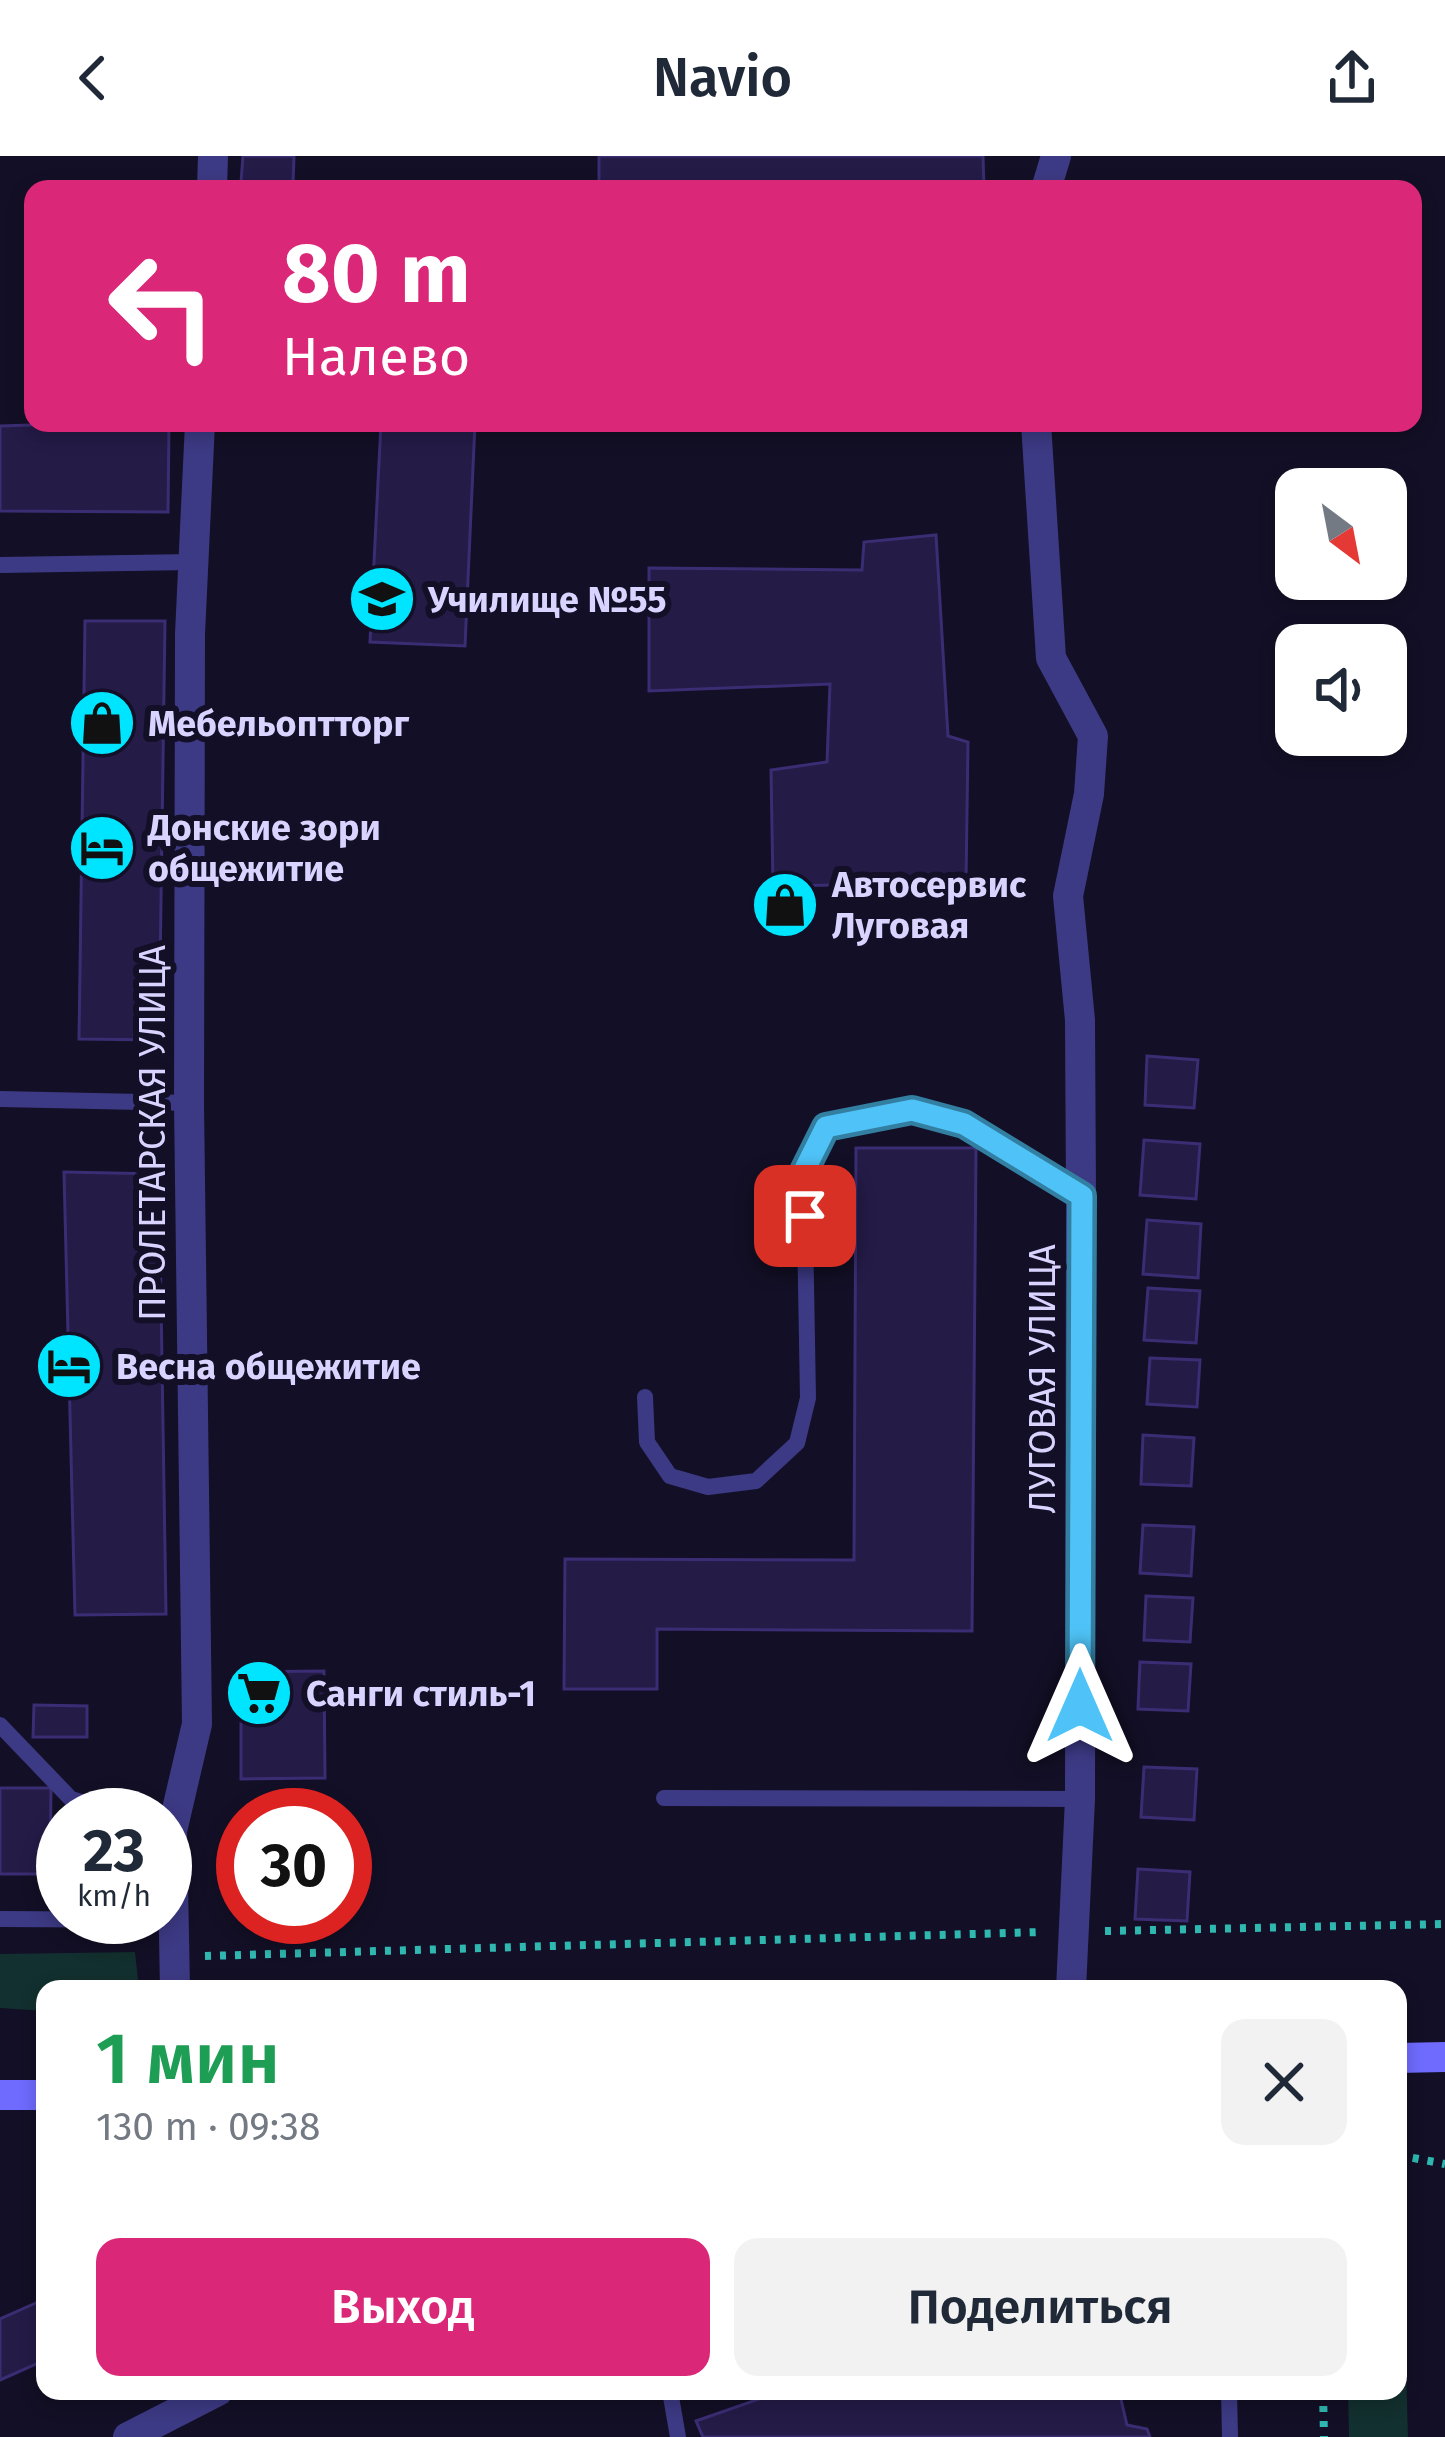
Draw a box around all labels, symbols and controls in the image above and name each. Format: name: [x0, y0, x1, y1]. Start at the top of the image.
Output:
icon: back: [60, 45, 126, 111]
icon: share: [1319, 45, 1385, 111]
text: Navio: [653, 46, 792, 110]
text: 80 m: [282, 223, 471, 324]
icon: left: [84, 228, 240, 384]
text: Налево: [282, 325, 470, 389]
north arrow: [1275, 468, 1407, 600]
map controls: [1275, 468, 1407, 756]
school or university icon: Училище №55: [347, 564, 417, 634]
place label: Училище №55: [427, 578, 667, 622]
button: sound: [1275, 624, 1407, 756]
shop icon: Мебельоптторг: [67, 688, 137, 758]
place label: Мебельоптторг: [148, 702, 410, 746]
place label: Донские зори общежитие: [147, 806, 381, 891]
hotel icon: Донские зори общежитие: [67, 813, 137, 883]
place label: Автосервис Луговая: [831, 863, 1027, 948]
shop icon: Автосервис Луговая: [750, 870, 820, 940]
street label: ПРОЛЕТАРСКАЯ УЛИЦА: [131, 945, 175, 1321]
pin: [754, 1165, 856, 1267]
icon: arrive: [772, 1183, 838, 1249]
street label: ЛУГОВАЯ УЛИЦА: [1021, 1244, 1065, 1514]
hotel icon: Весна общежитие: [34, 1331, 104, 1401]
place label: Весна общежитие: [116, 1345, 421, 1389]
position arrow: [1017, 1643, 1143, 1769]
supermarket icon: Санги стиль-1: [224, 1658, 294, 1728]
place label: Санги стиль-1: [306, 1672, 536, 1716]
speed limit sign: 30: [216, 1788, 372, 1944]
text: 23: [83, 1815, 145, 1887]
text: km/h: [77, 1878, 151, 1914]
text: 1 мин: [96, 2016, 280, 2102]
button: close: [1221, 2019, 1347, 2145]
text: 130 m · 09:38: [96, 2104, 320, 2150]
button: Выход: [96, 2238, 710, 2376]
button: Поделиться: [734, 2238, 1347, 2376]

